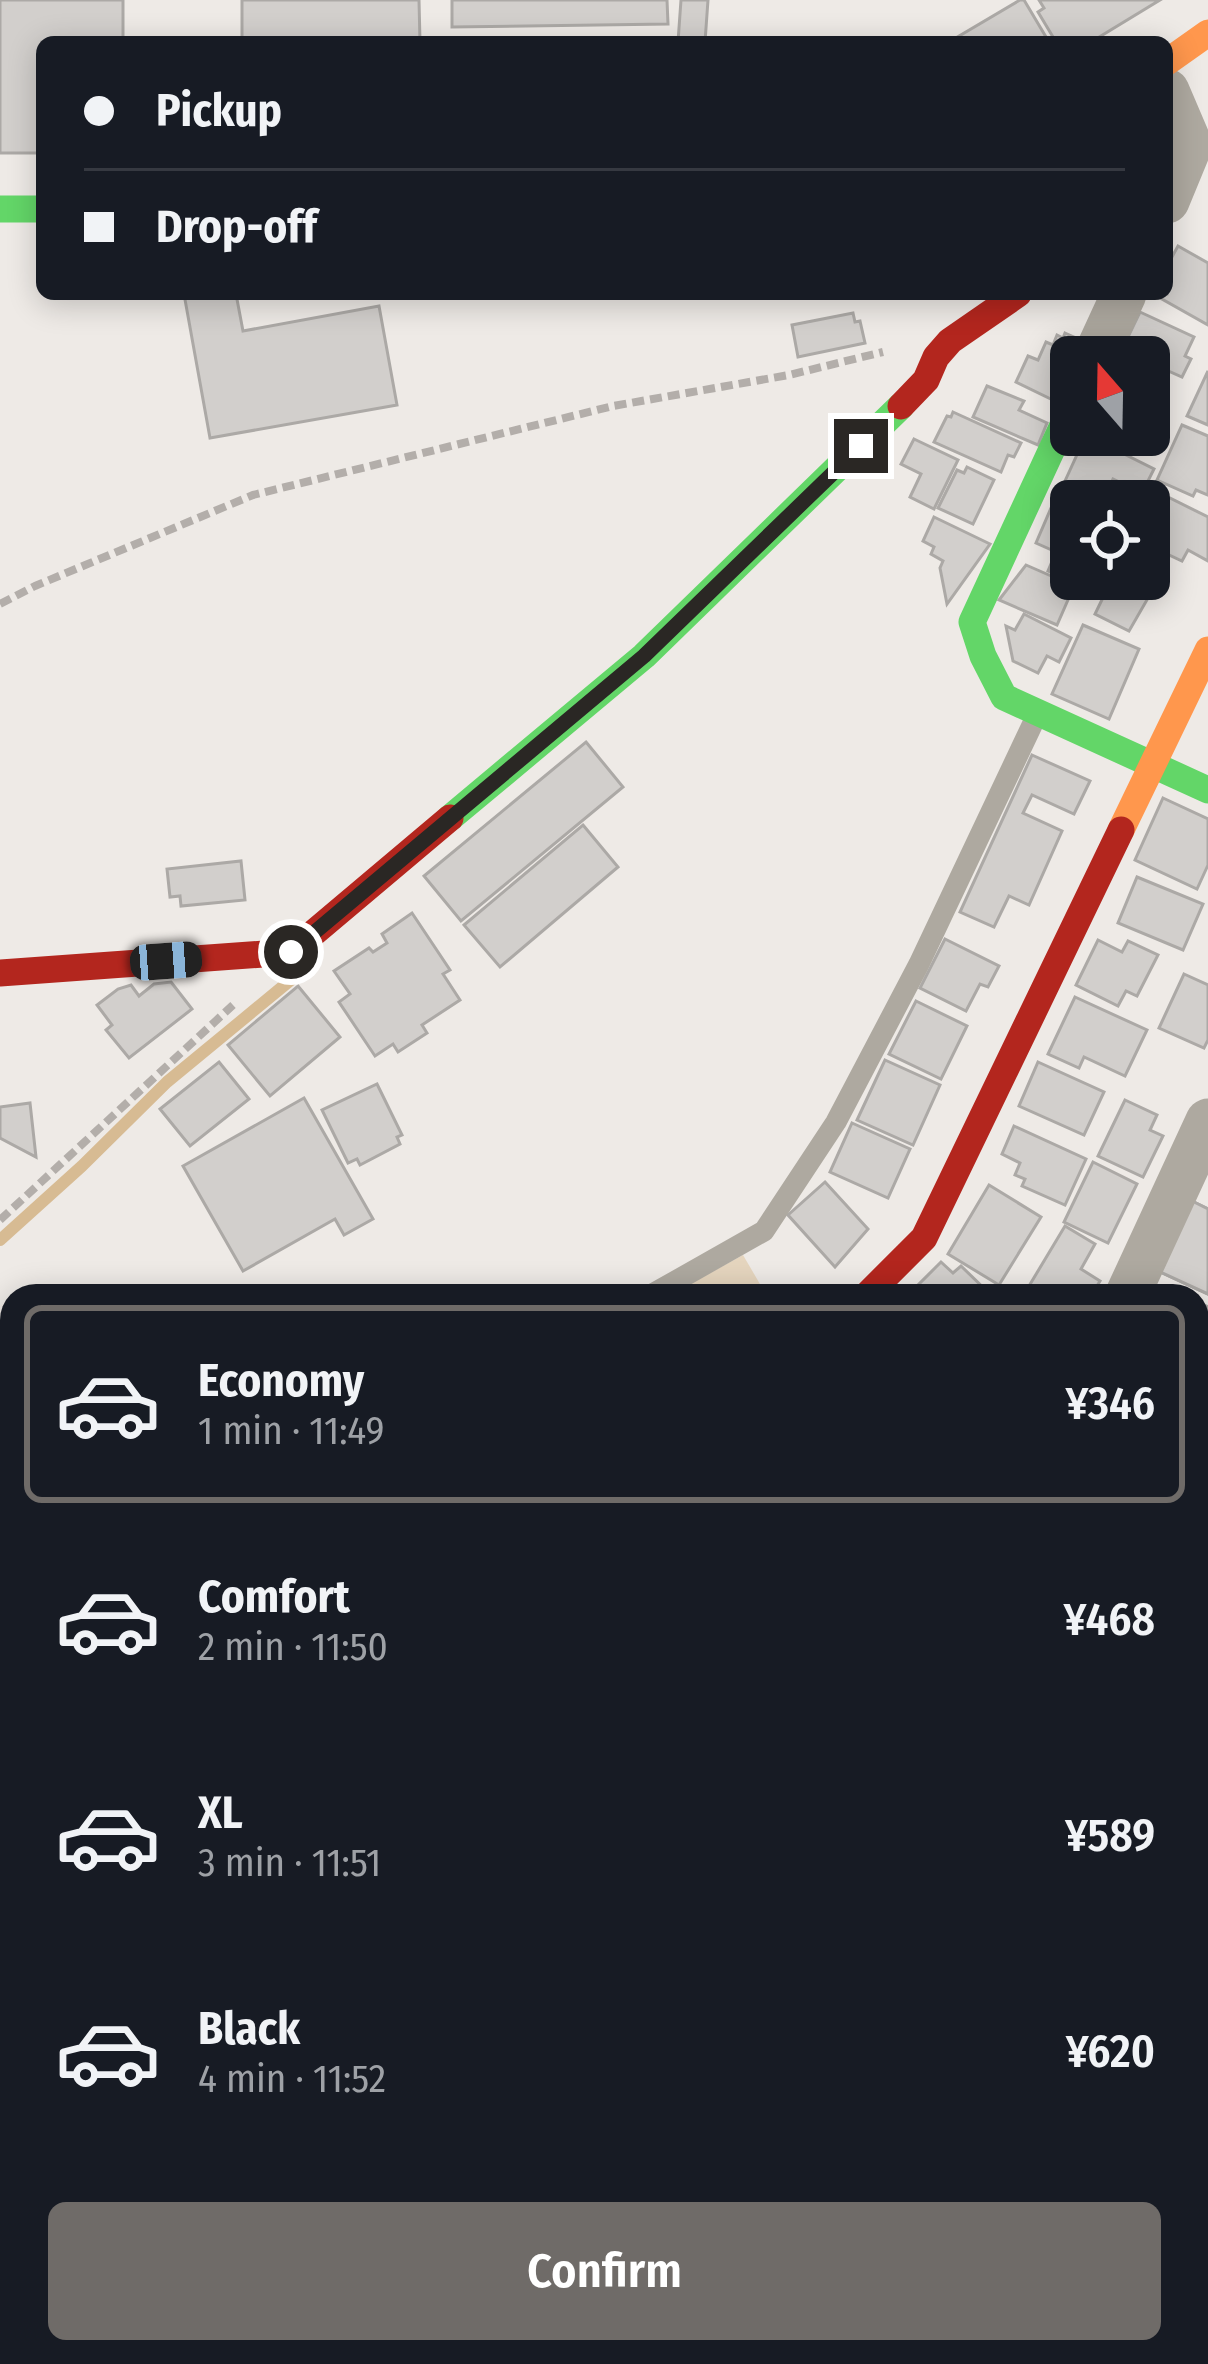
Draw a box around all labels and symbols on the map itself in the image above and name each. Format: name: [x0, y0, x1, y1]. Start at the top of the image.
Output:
north arrow: [1050, 336, 1170, 456]
route end: [834, 419, 888, 473]
route start: [264, 925, 318, 979]
car: [129, 941, 203, 981]

